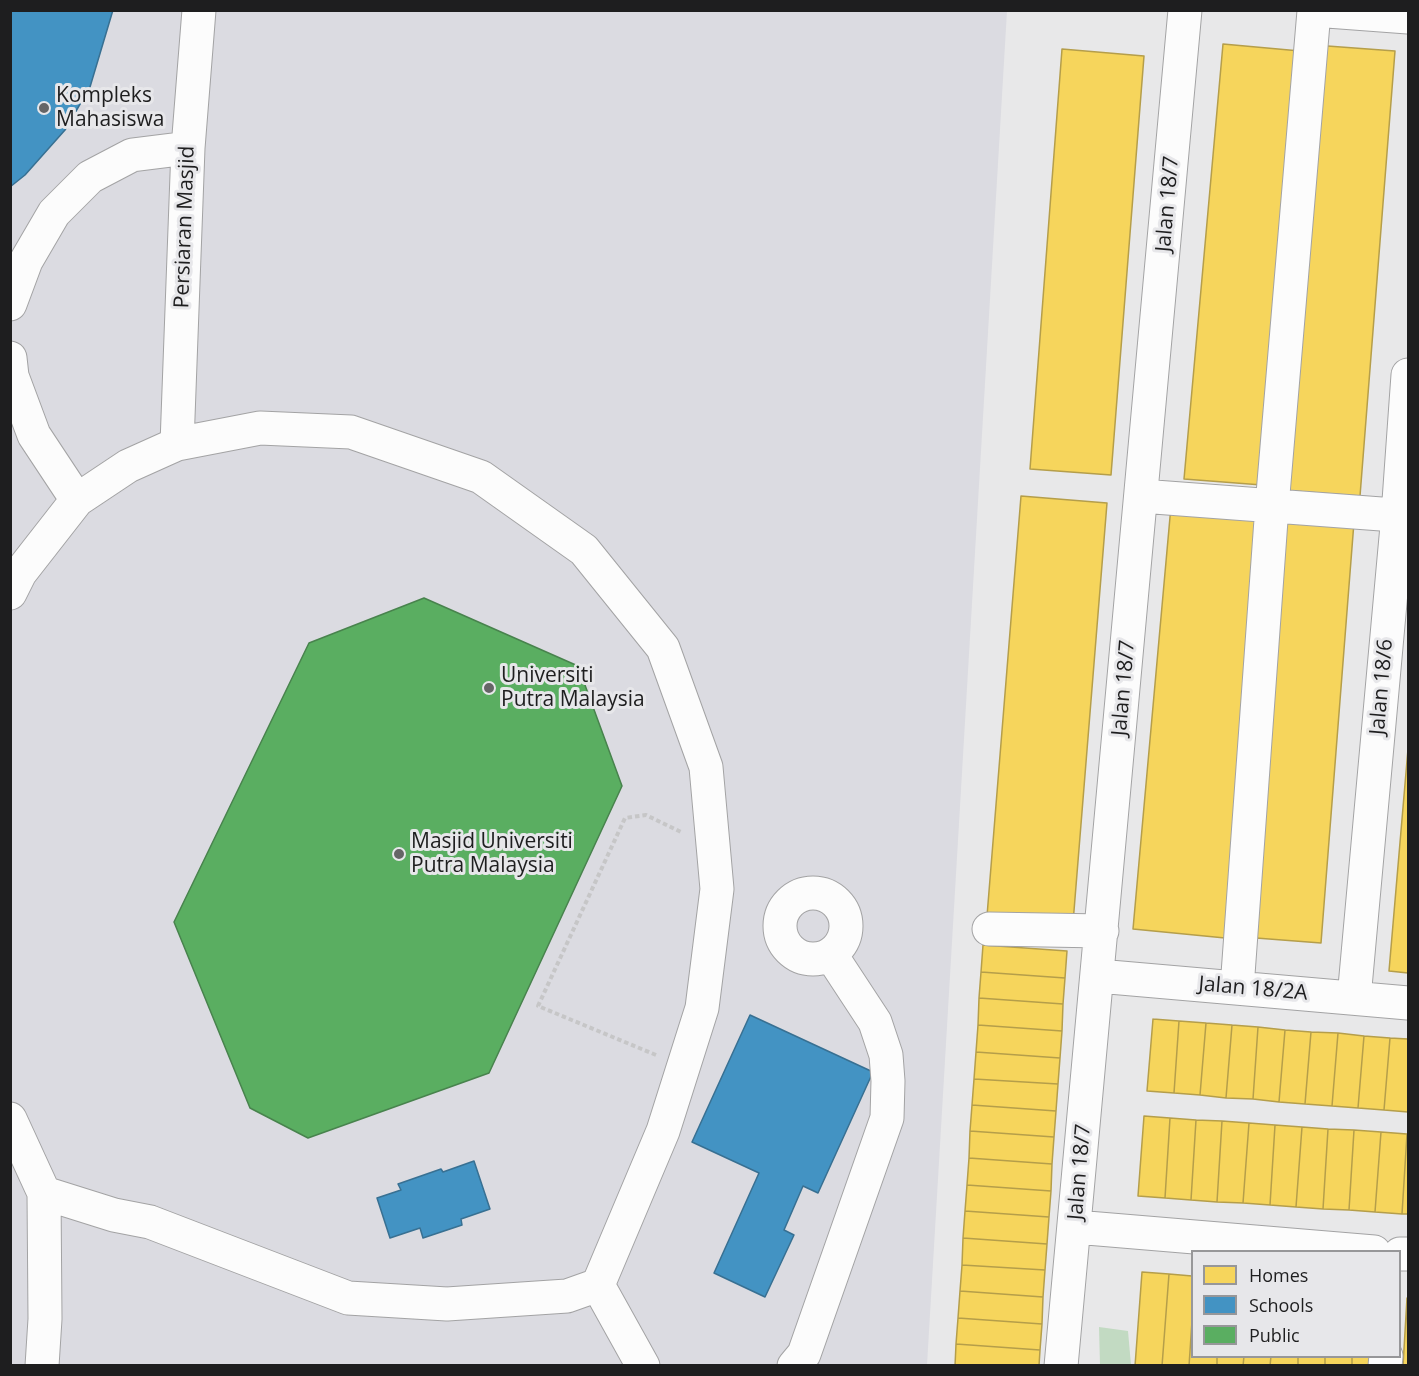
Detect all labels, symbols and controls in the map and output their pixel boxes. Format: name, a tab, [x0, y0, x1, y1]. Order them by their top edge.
place label: Kompleks Mahasiswa	[56, 83, 164, 133]
marker: Kompleks Mahasiswa	[37, 101, 51, 115]
street label: Persiaran Masjid	[170, 145, 200, 309]
street label: Jalan 18/7	[1151, 155, 1185, 253]
street label: Jalan 18/6	[1365, 638, 1399, 736]
street label: Jalan 18/7	[1107, 639, 1141, 737]
place label: Universiti Putra Malaysia	[501, 663, 645, 713]
marker: Universiti Putra Malaysia	[482, 681, 496, 695]
place label: Masjid Universiti Putra Malaysia	[411, 829, 573, 879]
marker: Masjid Universiti Putra Malaysia	[392, 847, 406, 861]
street label: Jalan 18/2A	[1197, 972, 1309, 1006]
street label: Jalan 18/7	[1063, 1123, 1097, 1221]
legend	[1191, 1250, 1401, 1358]
text: Homes	[1249, 1263, 1308, 1287]
text: Schools	[1249, 1293, 1313, 1317]
text: Public	[1249, 1323, 1300, 1347]

